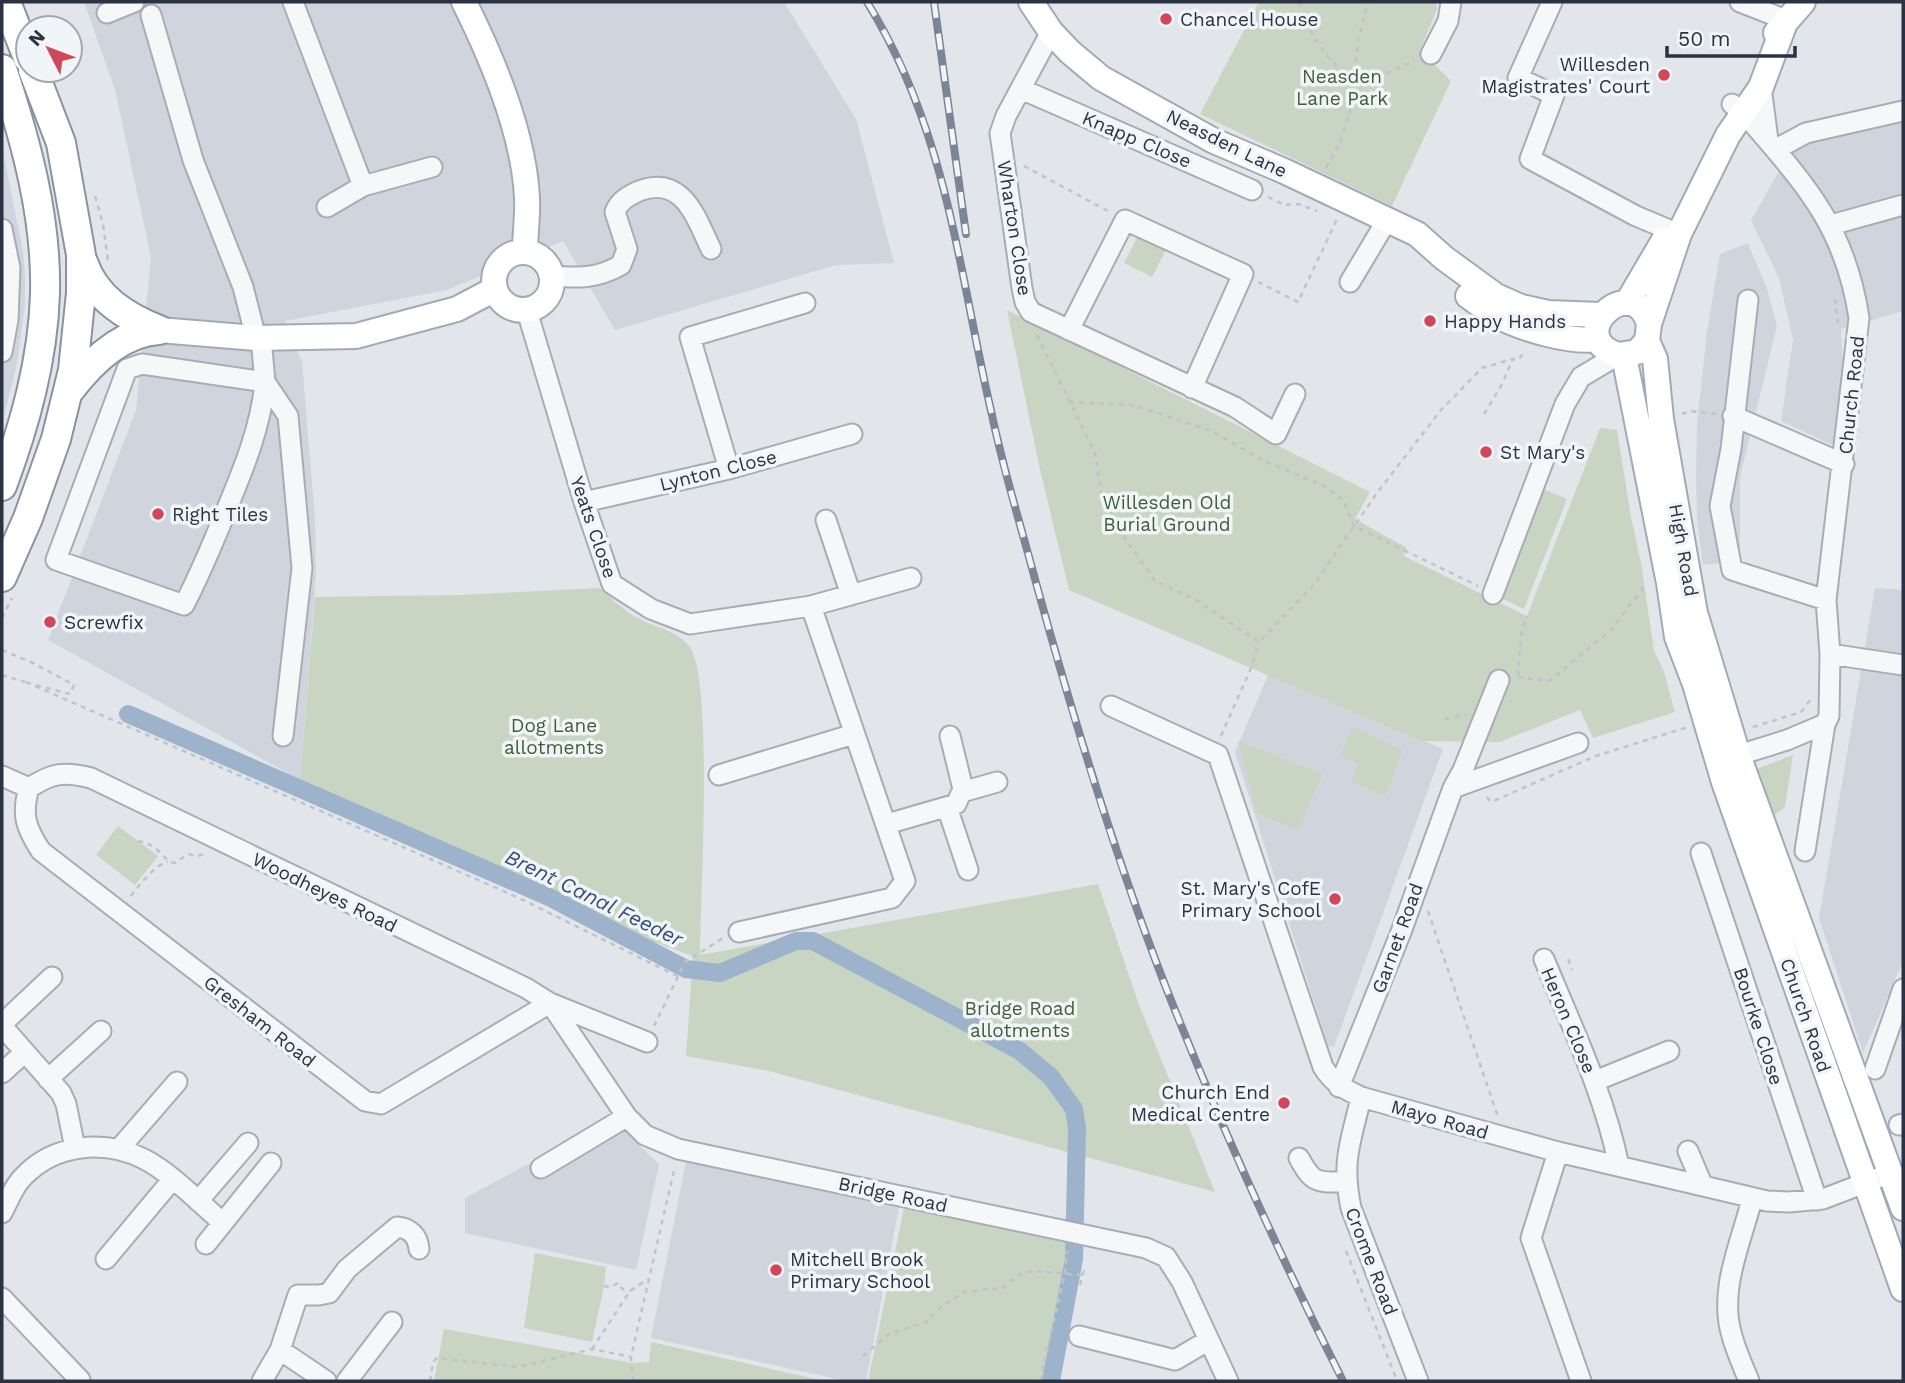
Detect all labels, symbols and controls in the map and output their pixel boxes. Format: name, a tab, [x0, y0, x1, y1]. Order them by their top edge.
place label: Chancel House	[1180, 8, 1318, 31]
marker: Chancel House	[1158, 11, 1174, 27]
north arrow	[14, 14, 84, 84]
scale bar	[1667, 14, 1795, 58]
text: N	[23, 25, 50, 51]
text: 50 m	[1678, 26, 1730, 51]
place label: Willesden Magistrates' Court	[1481, 53, 1650, 98]
park label: Neasden Lane Park	[1296, 65, 1388, 110]
marker: Willesden Magistrates' Court	[1656, 67, 1672, 83]
street label: Neasden Lane	[1163, 104, 1291, 183]
street label: Knapp Close	[1079, 106, 1195, 173]
street label: Wharton Close	[992, 159, 1037, 297]
place label: Happy Hands	[1444, 310, 1566, 333]
marker: Happy Hands	[1422, 313, 1438, 329]
street label: Church Road	[1834, 335, 1869, 456]
place label: St Mary's	[1500, 441, 1585, 464]
marker: St Mary's	[1478, 444, 1494, 460]
street label: Lynton Close	[657, 445, 779, 496]
street label: Yeats Close	[565, 473, 622, 581]
park label: Willesden Old Burial Ground	[1103, 491, 1231, 536]
street label: High Road	[1664, 502, 1703, 598]
place label: Right Tiles	[172, 503, 268, 526]
marker: Right Tiles	[150, 506, 166, 522]
place label: Screwfix	[64, 611, 144, 634]
marker: Screwfix	[42, 614, 58, 630]
park label: Dog Lane allotments	[504, 714, 604, 759]
water label: Brent Canal Feeder	[501, 844, 688, 952]
street label: Woodheyes Road	[249, 847, 401, 937]
place label: St. Mary's CofE Primary School	[1180, 877, 1321, 922]
street label: Garnet Road	[1367, 880, 1428, 996]
marker: St. Mary's CofE Primary School	[1327, 891, 1343, 907]
street label: Church Road	[1775, 955, 1836, 1075]
street label: Heron Close	[1536, 964, 1601, 1077]
street label: Bourke Close	[1729, 964, 1788, 1088]
street label: Gresham Road	[199, 971, 320, 1072]
park label: Bridge Road allotments	[964, 997, 1076, 1042]
place label: Church End Medical Centre	[1131, 1081, 1270, 1126]
marker: Church End Medical Centre	[1276, 1095, 1292, 1111]
street label: Mayo Road	[1388, 1095, 1491, 1144]
street label: Bridge Road	[836, 1172, 950, 1217]
street label: Crome Road	[1340, 1204, 1403, 1318]
place label: Mitchell Brook Primary School	[790, 1248, 930, 1293]
marker: Mitchell Brook Primary School	[768, 1262, 784, 1278]

